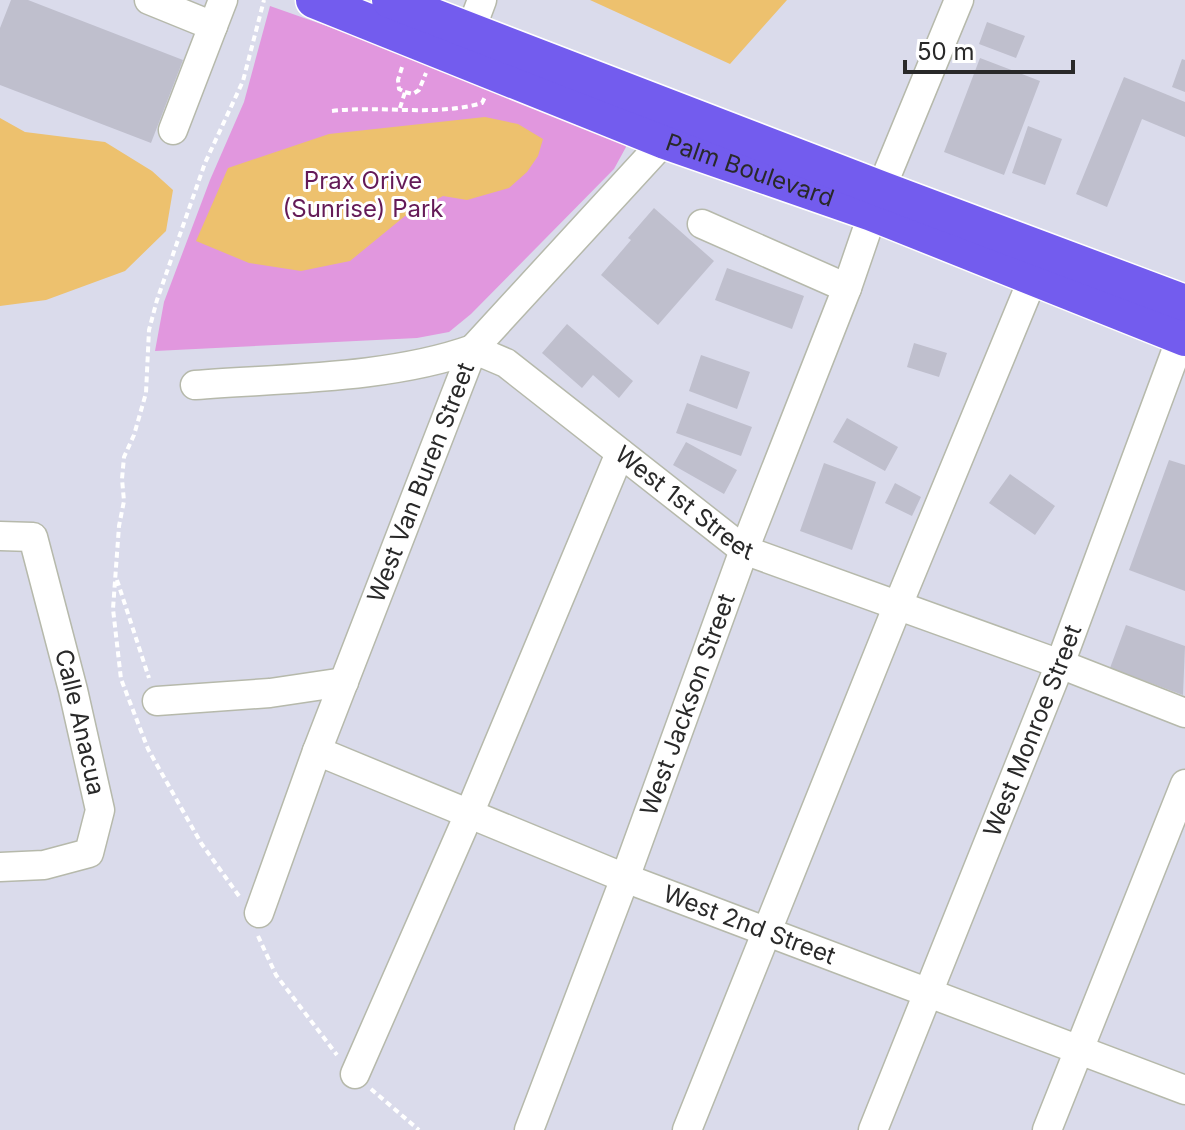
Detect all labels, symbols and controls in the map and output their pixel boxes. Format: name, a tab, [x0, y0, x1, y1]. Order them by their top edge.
scale bar	[905, 24, 1073, 74]
text: 50 m	[917, 37, 975, 66]
street label: Palm Boulevard	[662, 127, 838, 213]
park label: Prax Orive (Sunrise) Park	[282, 166, 444, 223]
street label: West Van Buren Street	[361, 358, 480, 606]
street label: West 1st Street	[610, 439, 757, 566]
street label: West Jackson Street	[634, 590, 741, 819]
street label: West Monroe Street	[977, 621, 1087, 841]
street label: Calle Anacua	[49, 646, 111, 798]
street label: West 2nd Street	[659, 879, 840, 970]

